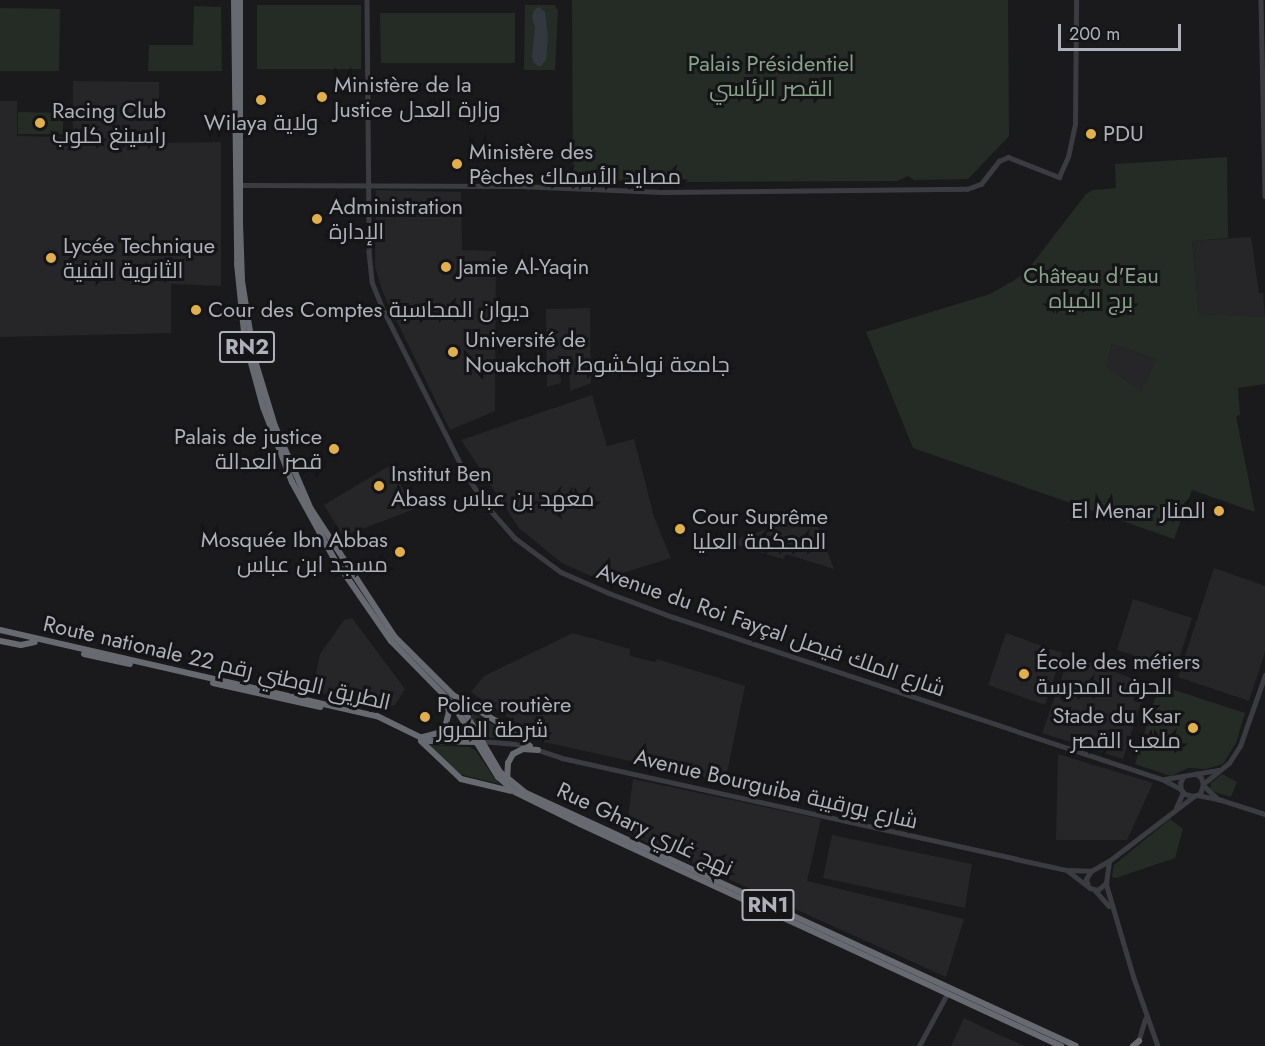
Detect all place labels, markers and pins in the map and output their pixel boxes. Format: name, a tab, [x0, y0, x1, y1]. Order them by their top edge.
place label: Ministère de la Justice وزارة العدل	[334, 71, 500, 122]
marker: Ministère de la Justice وزارة العدل	[315, 90, 329, 104]
marker: Wilaya ولاية	[254, 93, 268, 107]
place label: Racing Club راسينغ كلوب	[52, 97, 166, 148]
place label: Wilaya ولاية	[204, 110, 318, 136]
marker: Racing Club راسينغ كلوب	[33, 116, 47, 130]
place label: PDU	[1103, 121, 1144, 147]
marker: PDU	[1084, 127, 1098, 141]
place label: Ministère des Pêches مصايد الأسماك	[469, 138, 681, 190]
marker: Ministère des Pêches مصايد الأسماك	[450, 157, 464, 171]
place label: Administration الإدارة	[329, 193, 463, 244]
marker: Administration الإدارة	[310, 212, 324, 226]
place label: Lycée Technique الثانوية الفنية	[63, 232, 215, 284]
marker: Lycée Technique الثانوية الفنية	[44, 251, 58, 265]
place label: Jamie Al-Yaqin	[458, 254, 589, 280]
marker: Jamie Al-Yaqin	[439, 260, 453, 274]
place label: Cour des Comptes ديوان المحاسبة	[208, 297, 529, 323]
marker: Cour des Comptes ديوان المحاسبة	[189, 303, 203, 317]
place label: Université de Nouakchott جامعة نواكشوط	[465, 326, 730, 378]
marker: Université de Nouakchott جامعة نواكشوط	[446, 345, 460, 359]
place label: Palais de justice قصر العدالة	[174, 423, 322, 475]
marker: Palais de justice قصر العدالة	[327, 442, 341, 456]
place label: Institut Ben Abass معهد بن عباس	[391, 460, 594, 512]
marker: Institut Ben Abass معهد بن عباس	[372, 479, 386, 493]
place label: El Menar المنار	[1071, 498, 1206, 524]
marker: El Menar المنار	[1210, 502, 1228, 520]
place label: Cour Suprême المحكمة العليا	[692, 503, 828, 554]
marker: Cour Suprême المحكمة العليا	[673, 522, 687, 536]
place label: Mosquée Ibn Abbas مسجد ابن عباس	[201, 526, 388, 578]
marker: Mosquée Ibn Abbas مسجد ابن عباس	[393, 545, 407, 559]
place label: École des métiers الحرف المدرسة	[1036, 648, 1200, 700]
marker: École des métiers الحرف المدرسة	[1017, 667, 1031, 681]
place label: Police routière شرطة المرور	[437, 691, 571, 742]
place label: Stade du Ksar ملعب القصر	[1052, 702, 1181, 754]
marker: Police routière شرطة المرور	[418, 710, 432, 724]
marker: Stade du Ksar ملعب القصر	[1186, 721, 1200, 735]

